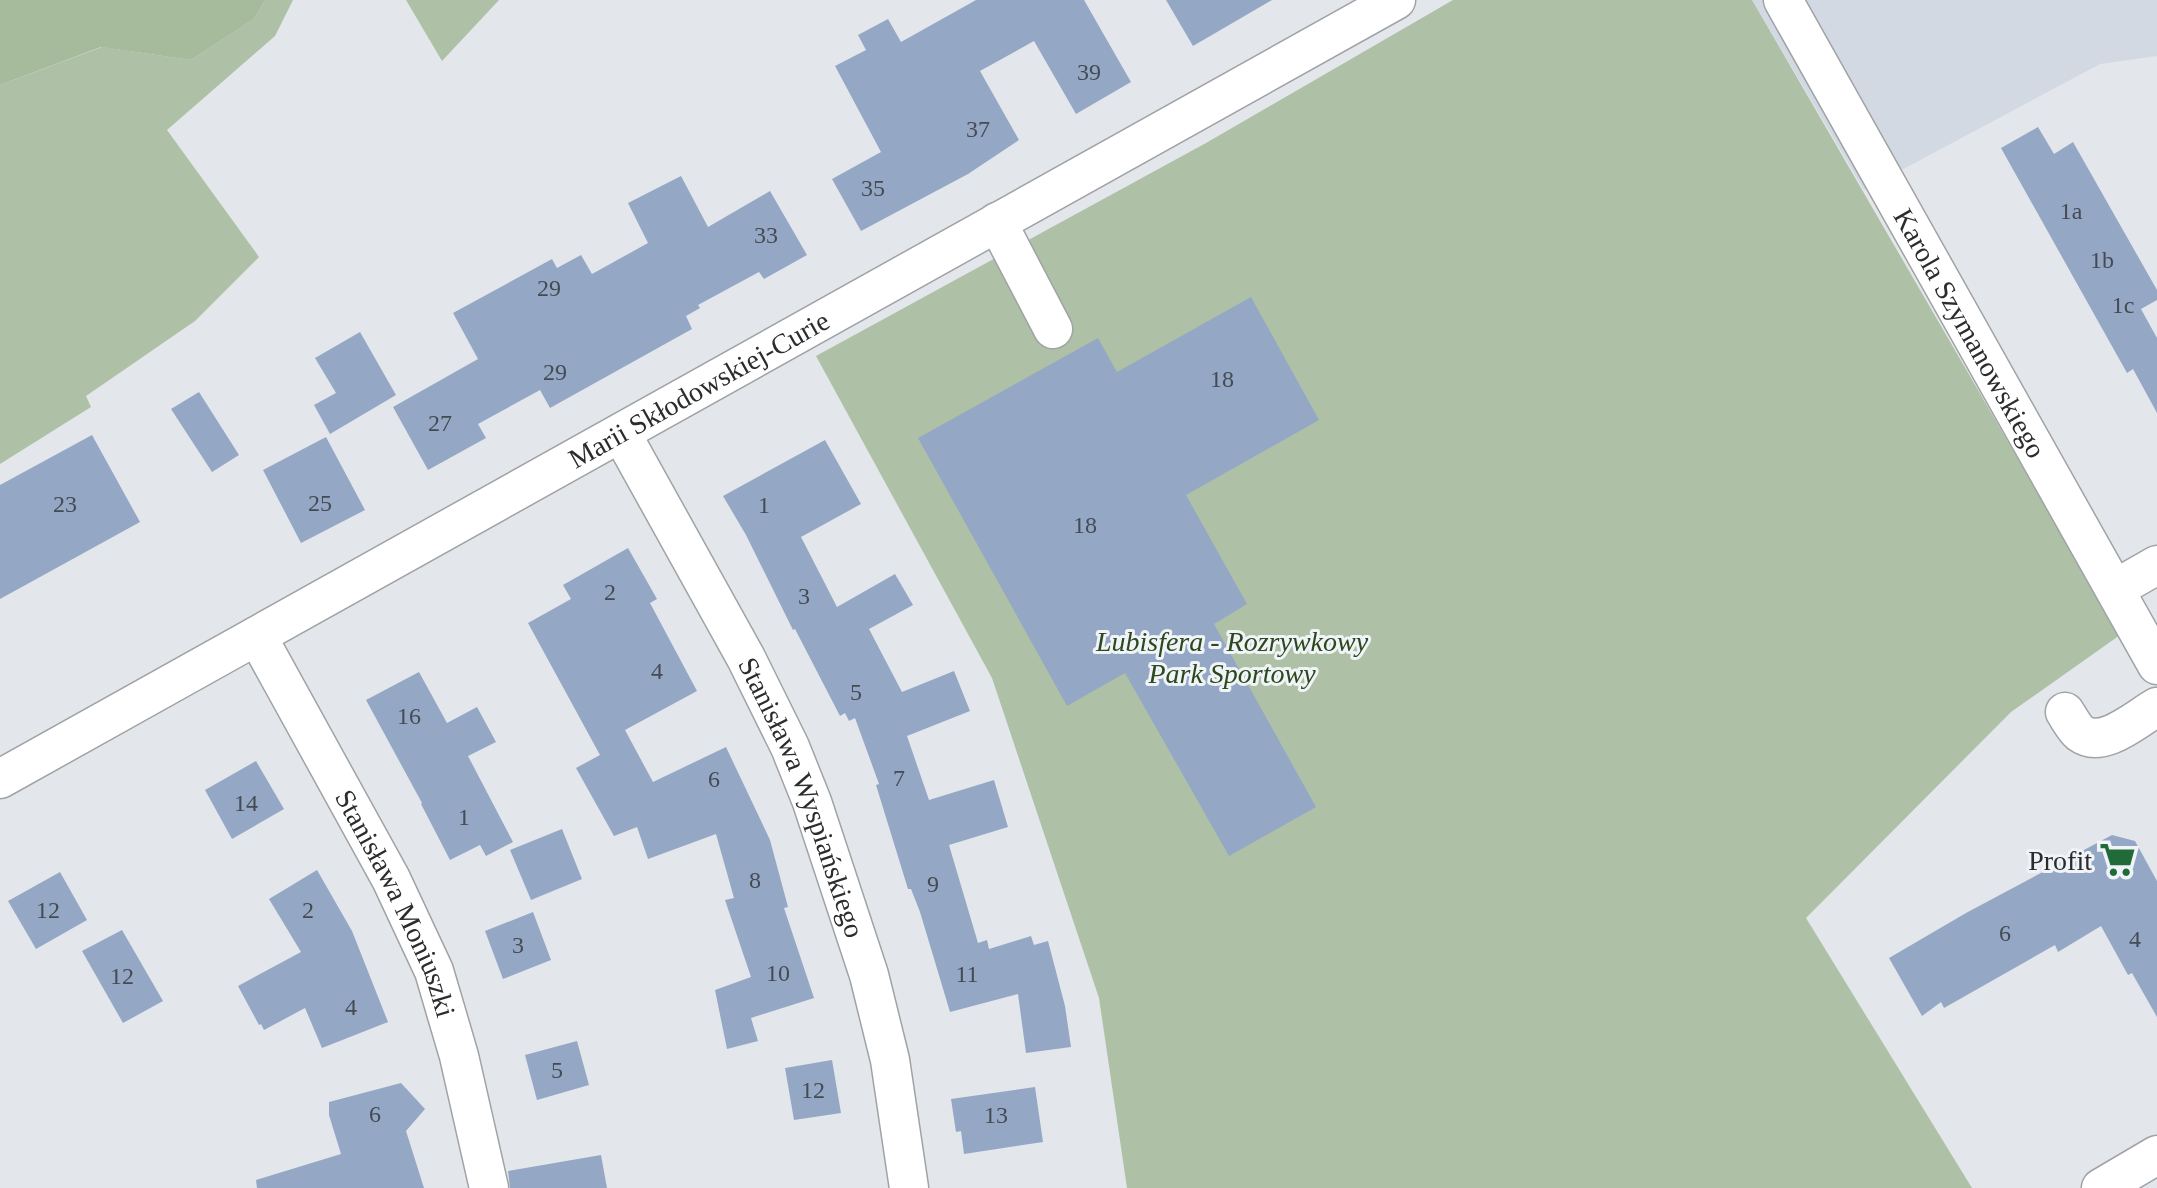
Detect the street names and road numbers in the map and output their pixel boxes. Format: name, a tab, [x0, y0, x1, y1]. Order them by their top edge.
street label: Karola Szymanowskiego	[1887, 203, 2052, 463]
street label: Marii Skłodowskiej-Curie	[563, 305, 834, 475]
street label: Stanisława Wyspiańskiego	[732, 652, 871, 941]
street label: Stanisława Moniuszki	[329, 785, 462, 1021]

